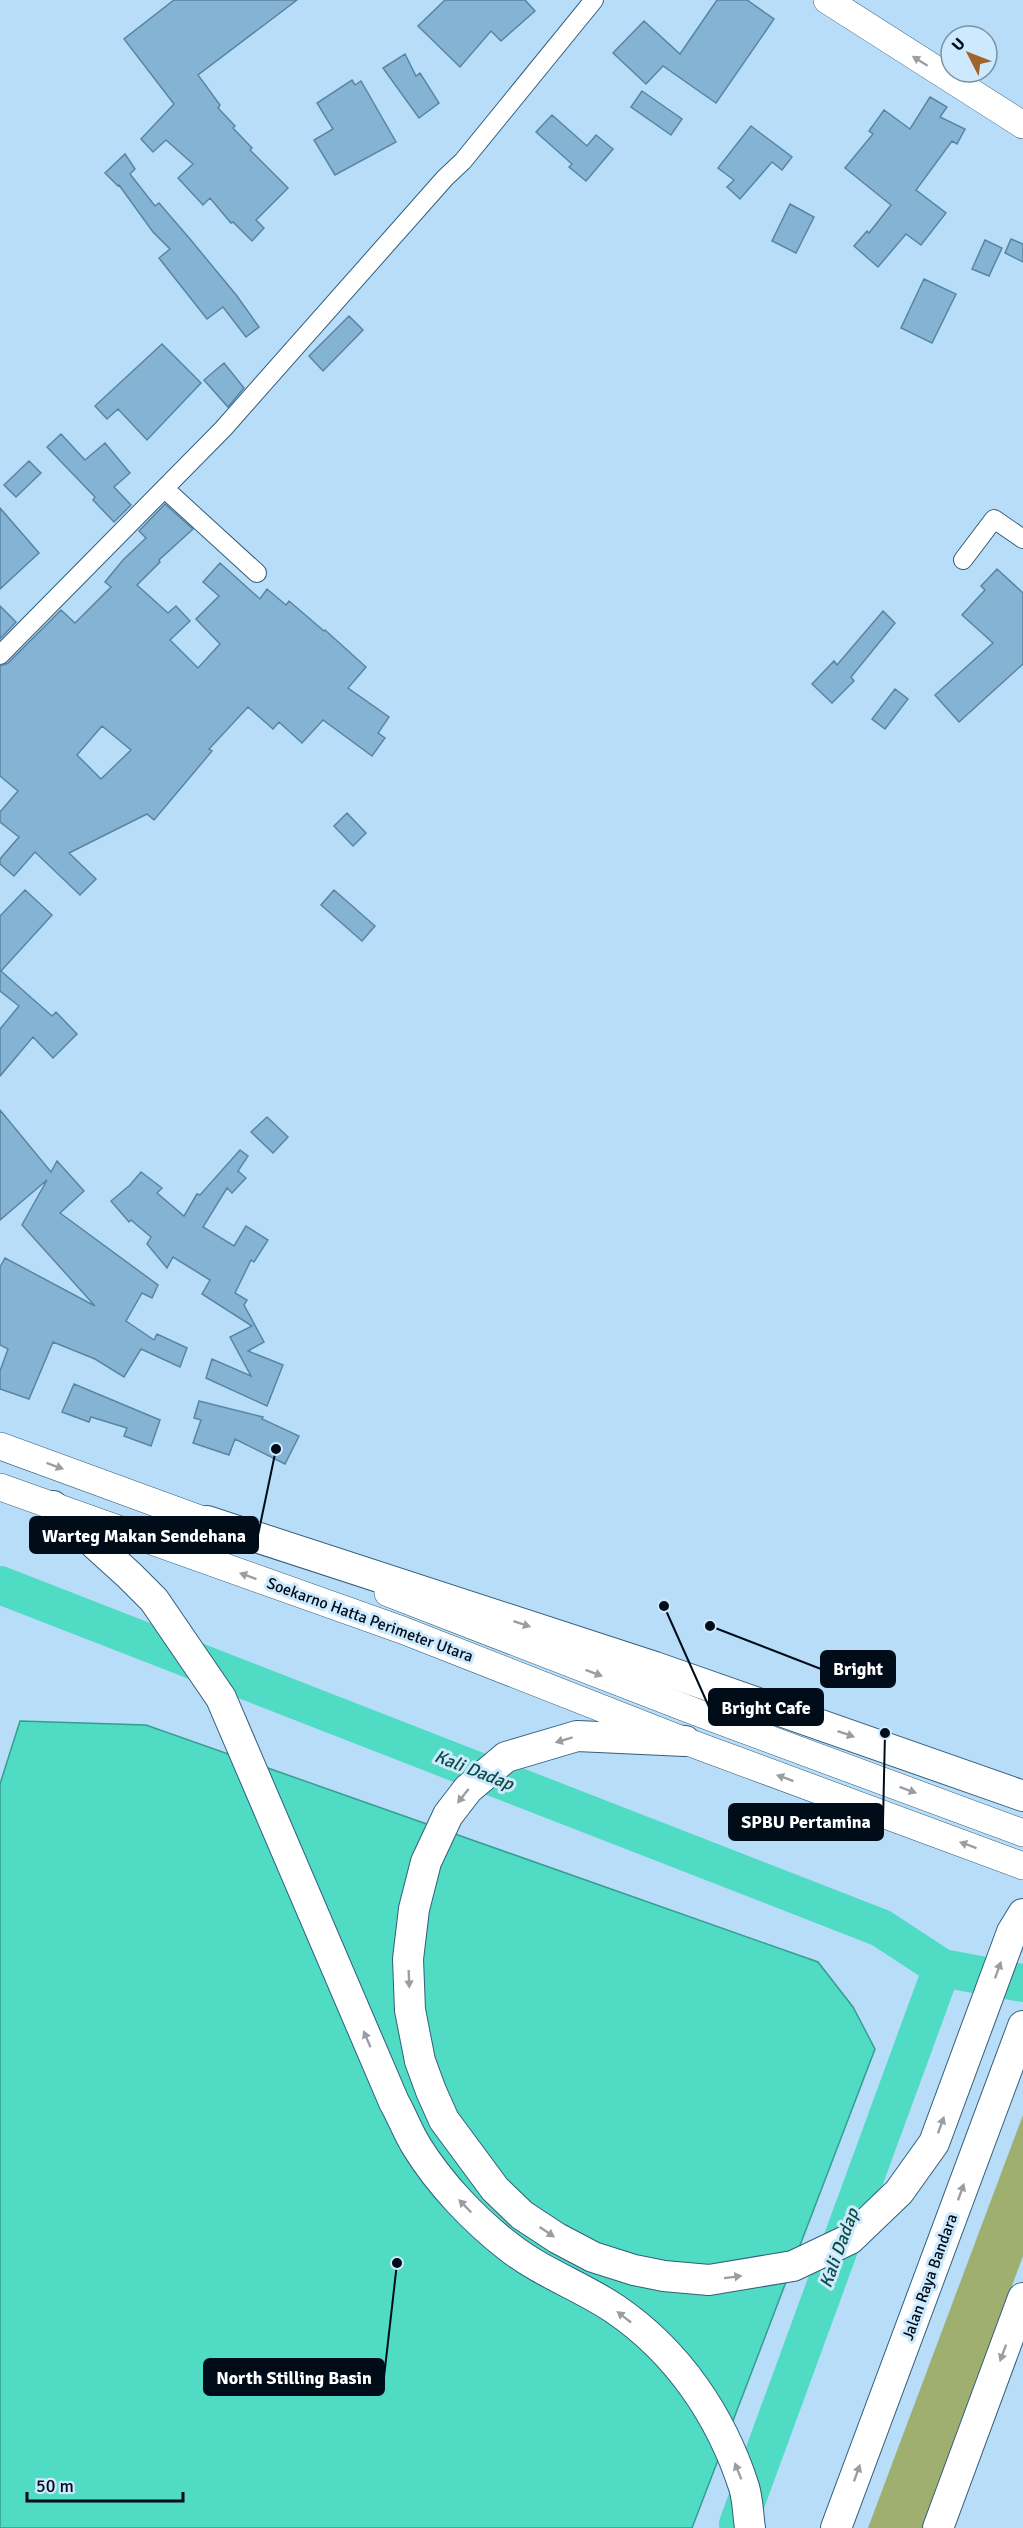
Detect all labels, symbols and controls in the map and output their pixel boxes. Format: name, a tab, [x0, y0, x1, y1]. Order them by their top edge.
north arrow	[939, 24, 999, 84]
text: U	[948, 34, 970, 55]
one-way arrow	[912, 55, 928, 66]
one-way arrow	[46, 1462, 64, 1472]
callout: Warteg Makan Sendehana	[30, 1517, 258, 1553]
text: Warteg Makan Sendehana	[42, 1525, 246, 1547]
one-way arrow	[239, 1570, 257, 1580]
street label: Soekarno Hatta Perimeter Utara	[264, 1573, 476, 1667]
one-way arrow	[513, 1619, 531, 1629]
callout: Bright	[821, 1651, 895, 1687]
text: Bright	[833, 1658, 883, 1680]
one-way arrow	[585, 1668, 603, 1678]
callout: Bright Cafe	[709, 1689, 823, 1725]
text: Bright Cafe	[721, 1697, 811, 1719]
one-way arrow	[837, 1729, 855, 1739]
one-way arrow	[555, 1736, 573, 1745]
water label: Kali Dadap	[431, 1745, 518, 1796]
one-way arrow	[776, 1773, 794, 1782]
one-way arrow	[899, 1786, 917, 1796]
one-way arrow	[456, 1788, 469, 1804]
callout: SPBU Pertamina	[729, 1804, 883, 1840]
text: SPBU Pertamina	[741, 1811, 871, 1833]
one-way arrow	[959, 1840, 977, 1850]
one-way arrow	[994, 1961, 1003, 1979]
one-way arrow	[405, 1970, 414, 1989]
one-way arrow	[362, 2030, 371, 2048]
one-way arrow	[936, 2116, 946, 2134]
one-way arrow	[957, 2183, 967, 2201]
one-way arrow	[459, 2199, 472, 2214]
water label: Kali Dadap	[815, 2204, 864, 2291]
street label: Jalan Raya Bandara	[898, 2211, 962, 2343]
one-way arrow	[539, 2226, 555, 2238]
one-way arrow	[723, 2273, 742, 2282]
one-way arrow	[616, 2310, 632, 2323]
one-way arrow	[997, 2344, 1007, 2362]
callout: North Stilling Basin	[204, 2359, 384, 2395]
text: North Stilling Basin	[216, 2367, 372, 2389]
one-way arrow	[732, 2462, 742, 2480]
one-way arrow	[852, 2464, 862, 2482]
scale bar	[27, 2465, 183, 2503]
text: 50 m	[36, 2475, 74, 2497]

